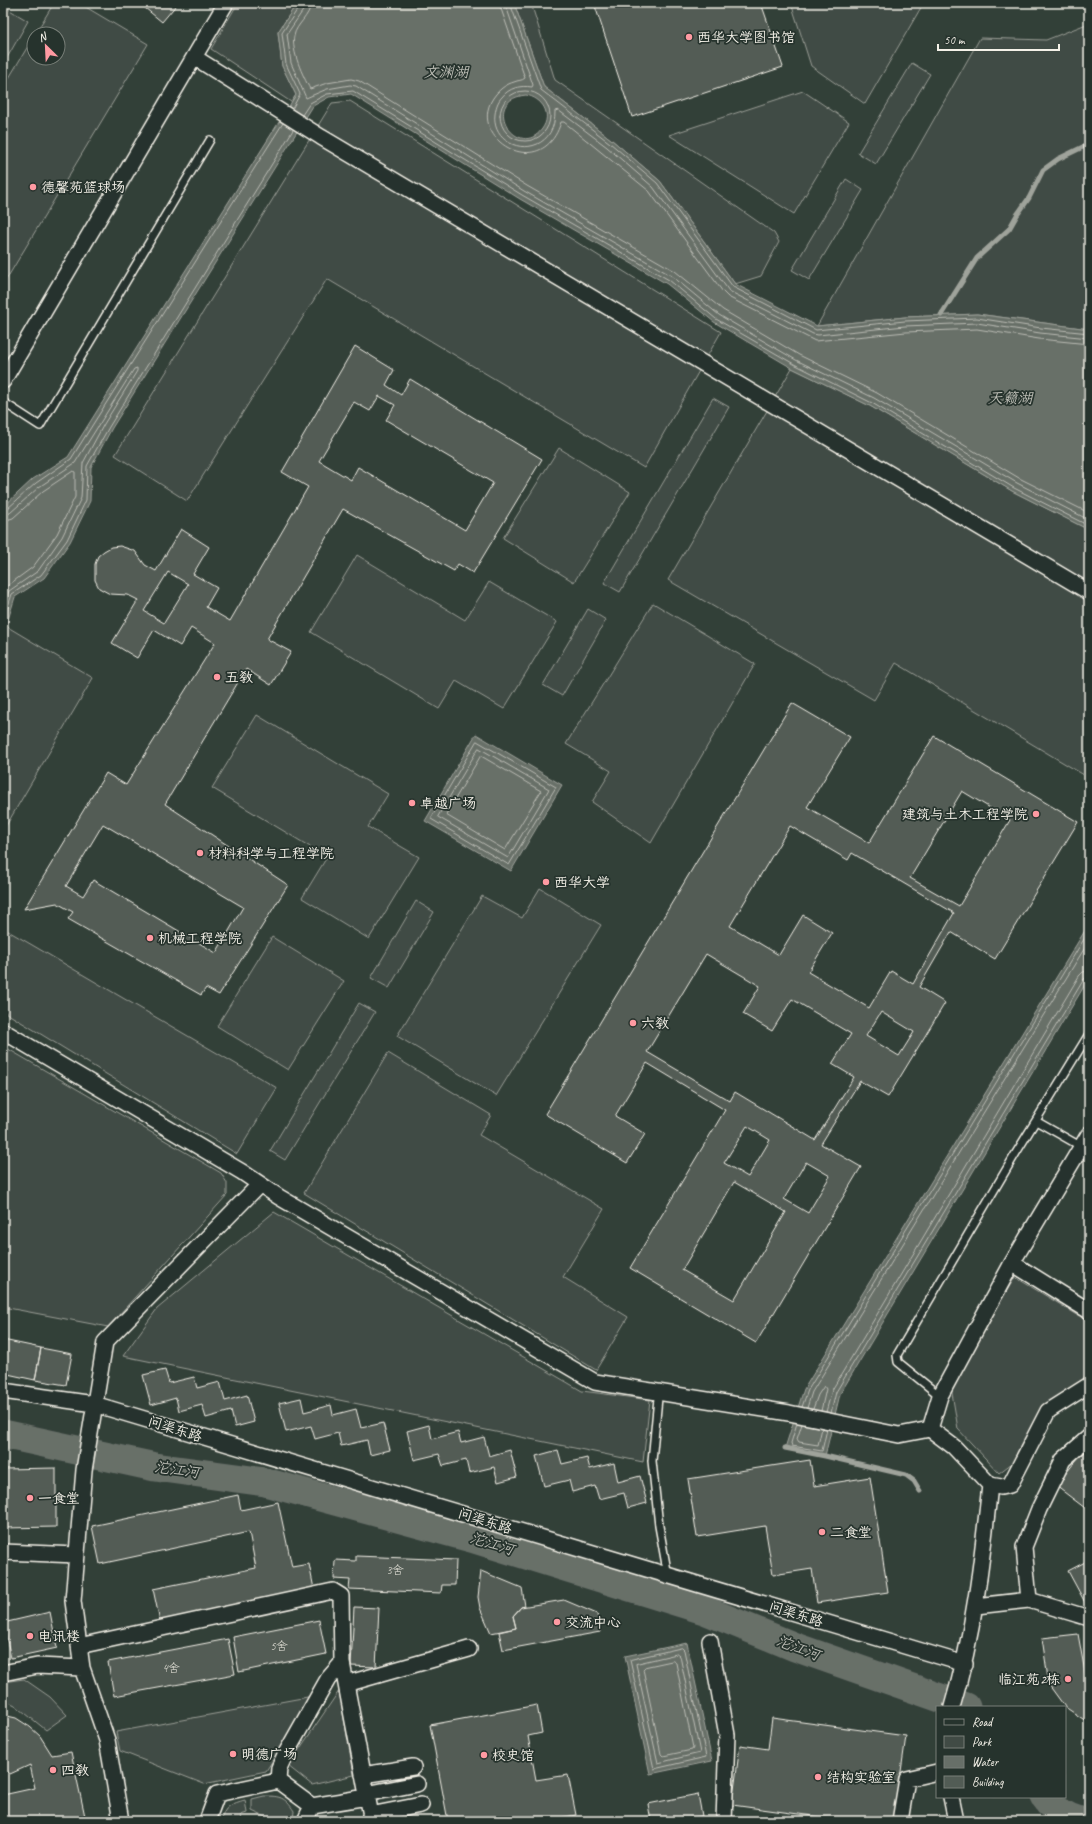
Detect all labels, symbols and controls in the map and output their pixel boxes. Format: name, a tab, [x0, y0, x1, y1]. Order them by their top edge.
north arrow	[26, 26, 66, 66]
scale bar	[938, 26, 1059, 52]
text: N	[36, 28, 50, 45]
place label: 西华大学图书馆	[697, 29, 795, 46]
marker: 西华大学图书馆	[684, 32, 694, 42]
text: 50 m	[944, 32, 966, 48]
water label: 文渊湖	[423, 63, 470, 82]
place label: 德馨苑篮球场	[41, 179, 125, 196]
marker: 德馨苑篮球场	[28, 182, 38, 192]
water label: 天籁湖	[987, 389, 1034, 408]
place label: 五教	[225, 669, 253, 686]
marker: 五教	[212, 672, 222, 682]
place label: 卓越广场	[420, 795, 476, 812]
marker: 卓越广场	[407, 798, 417, 808]
place label: 建筑与土木工程学院	[902, 806, 1028, 823]
marker: 建筑与土木工程学院	[1031, 809, 1041, 819]
place label: 材料科学与工程学院	[208, 845, 334, 862]
marker: 材料科学与工程学院	[195, 848, 205, 858]
place label: 西华大学	[554, 874, 610, 891]
marker: 西华大学	[541, 877, 551, 887]
place label: 机械工程学院	[158, 930, 242, 947]
marker: 机械工程学院	[145, 933, 155, 943]
place label: 六教	[641, 1015, 669, 1032]
marker: 六教	[628, 1018, 638, 1028]
street label: 问渠东路	[146, 1413, 204, 1445]
water label: 沱江河	[153, 1457, 204, 1483]
place label: 一食堂	[38, 1490, 80, 1507]
marker: 一食堂	[25, 1493, 35, 1503]
street label: 问渠东路	[456, 1505, 514, 1537]
place label: 二食堂	[830, 1524, 872, 1541]
marker: 二食堂	[817, 1527, 827, 1537]
water label: 沱江河	[468, 1528, 519, 1561]
house number: 3舍	[386, 1562, 404, 1578]
street label: 问渠东路	[767, 1598, 825, 1630]
place label: 交流中心	[565, 1614, 621, 1631]
marker: 交流中心	[552, 1617, 562, 1627]
place label: 电讯楼	[38, 1628, 80, 1645]
marker: 电讯楼	[25, 1631, 35, 1641]
water label: 沱江河	[774, 1631, 825, 1666]
house number: 5舍	[270, 1638, 288, 1654]
house number: 4舍	[162, 1660, 180, 1676]
place label: 临江苑2栋	[998, 1671, 1060, 1688]
marker: 临江苑2栋	[1063, 1674, 1073, 1684]
legend	[936, 1706, 1066, 1798]
text: Road	[972, 1714, 994, 1730]
text: Park	[972, 1734, 993, 1750]
place label: 明德广场	[241, 1746, 297, 1763]
place label: 校史馆	[492, 1747, 534, 1764]
marker: 明德广场	[228, 1749, 238, 1759]
marker: 校史馆	[479, 1750, 489, 1760]
text: Water	[972, 1754, 1000, 1770]
place label: 四教	[61, 1762, 89, 1779]
marker: 四教	[48, 1765, 58, 1775]
place label: 结构实验室	[826, 1769, 896, 1786]
marker: 结构实验室	[813, 1772, 823, 1782]
text: Building	[972, 1774, 1004, 1790]

